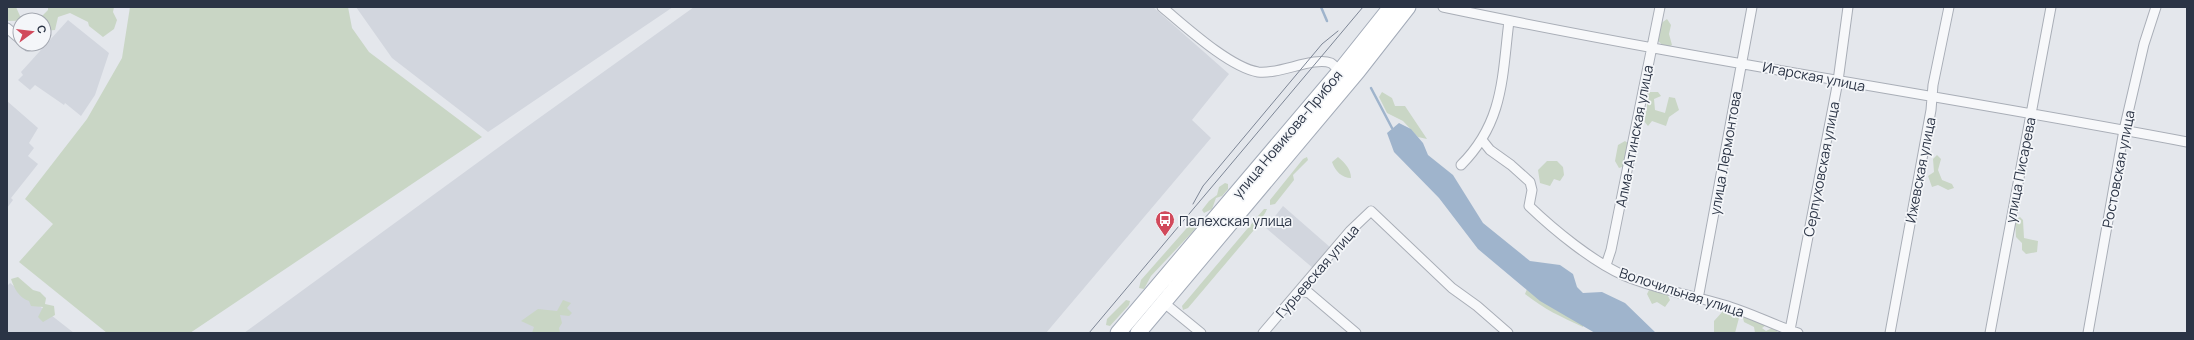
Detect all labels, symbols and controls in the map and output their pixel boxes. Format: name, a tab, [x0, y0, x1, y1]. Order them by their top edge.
north arrow	[12, 12, 52, 52]
text: С	[34, 23, 50, 35]
street label: Игарская улица	[1761, 57, 1867, 95]
street label: Алма-Атинская улица	[1611, 63, 1657, 209]
street label: улица Новикова-Прибоя	[1228, 66, 1346, 202]
street label: улица Лермонтова	[1705, 90, 1745, 216]
street label: Серпуховская улица	[1799, 100, 1843, 238]
street label: Ростовская улица	[2097, 108, 2139, 230]
street label: Ижевская улица	[1900, 116, 1940, 224]
street label: улица Писарева	[2000, 116, 2040, 224]
bus stop icon: Палехская улица	[1154, 209, 1176, 237]
place label: Палехская улица	[1179, 211, 1292, 230]
street label: Гурьевская улица	[1271, 220, 1363, 322]
street label: Волочильная улица	[1617, 263, 1747, 321]

